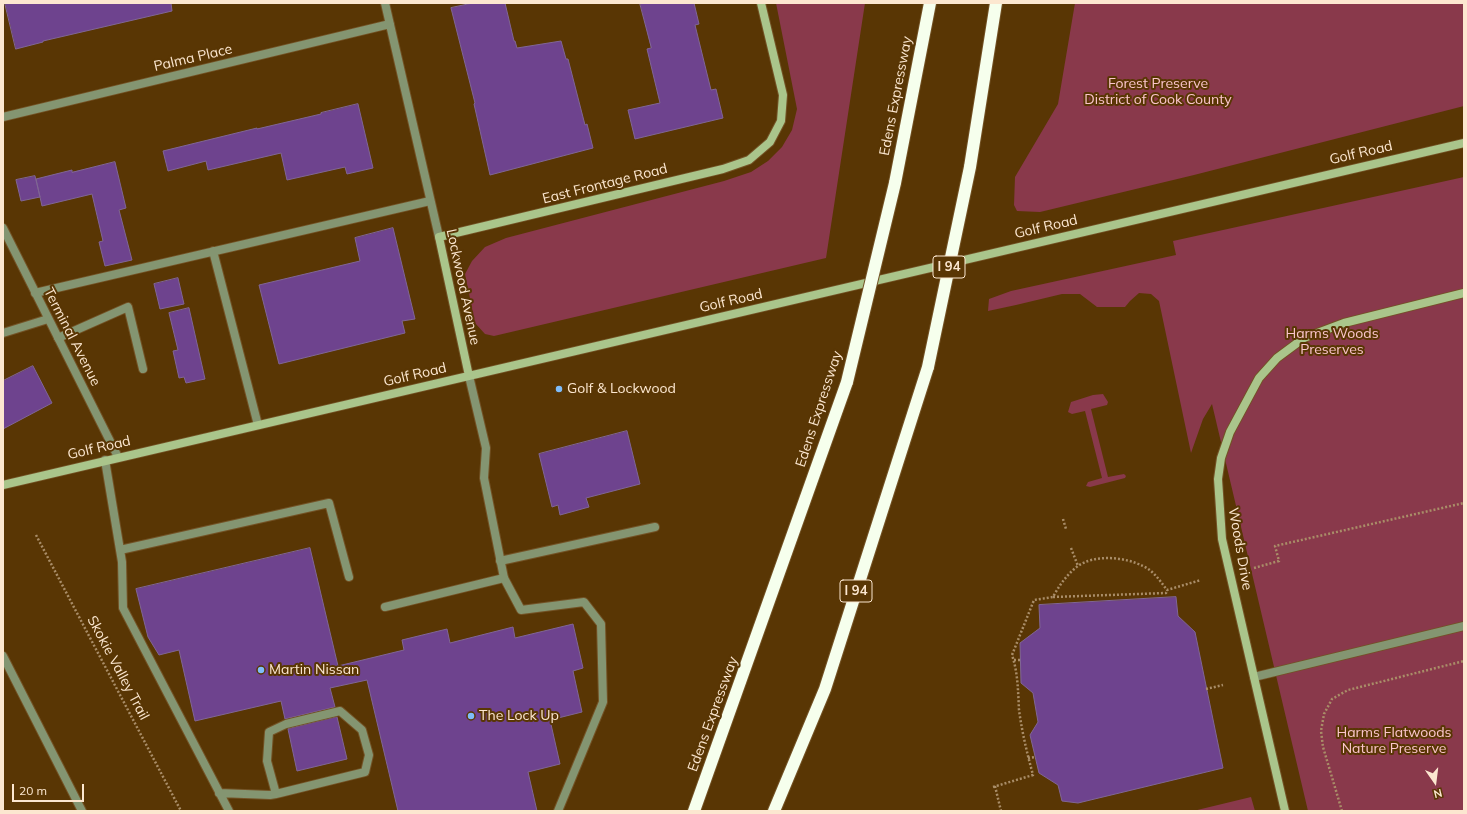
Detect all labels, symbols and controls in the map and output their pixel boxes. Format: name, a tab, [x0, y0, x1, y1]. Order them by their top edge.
street label: Edens Expressway	[876, 35, 916, 157]
street label: Palma Place	[152, 41, 234, 75]
park label: Forest Preserve District of Cook County	[1084, 76, 1232, 108]
street label: Golf Road	[1328, 138, 1394, 168]
street label: East Frontage Road	[541, 160, 669, 208]
street label: Golf Road	[1013, 212, 1079, 242]
street label: Lockwood Avenue	[442, 227, 484, 347]
road number: I 94	[933, 256, 965, 278]
street label: Terminal Avenue	[40, 285, 104, 389]
street label: Golf Road	[698, 286, 764, 316]
park label: Harms Woods Preserves	[1285, 326, 1379, 358]
street label: Edens Expressway	[792, 349, 846, 469]
street label: Golf Road	[382, 360, 448, 390]
place label: Golf & Lockwood	[567, 381, 676, 397]
marker: Golf & Lockwood	[554, 384, 564, 394]
street label: Golf Road	[66, 433, 132, 463]
street label: Woods Drive	[1224, 506, 1256, 592]
road number: I 94	[840, 580, 872, 602]
street label: Skokie Valley Trail	[83, 613, 153, 723]
street label: Edens Expressway	[684, 654, 742, 774]
place label: Martin Nissan	[269, 662, 359, 678]
marker: Martin Nissan	[256, 665, 266, 675]
place label: The Lock Up	[479, 708, 559, 724]
marker: The Lock Up	[466, 711, 476, 721]
park label: Harms Flatwoods Nature Preserve	[1336, 725, 1452, 758]
north arrow	[1415, 762, 1455, 802]
scale bar	[14, 776, 86, 802]
text: 20 m	[19, 783, 47, 798]
text: N	[1432, 786, 1444, 801]

